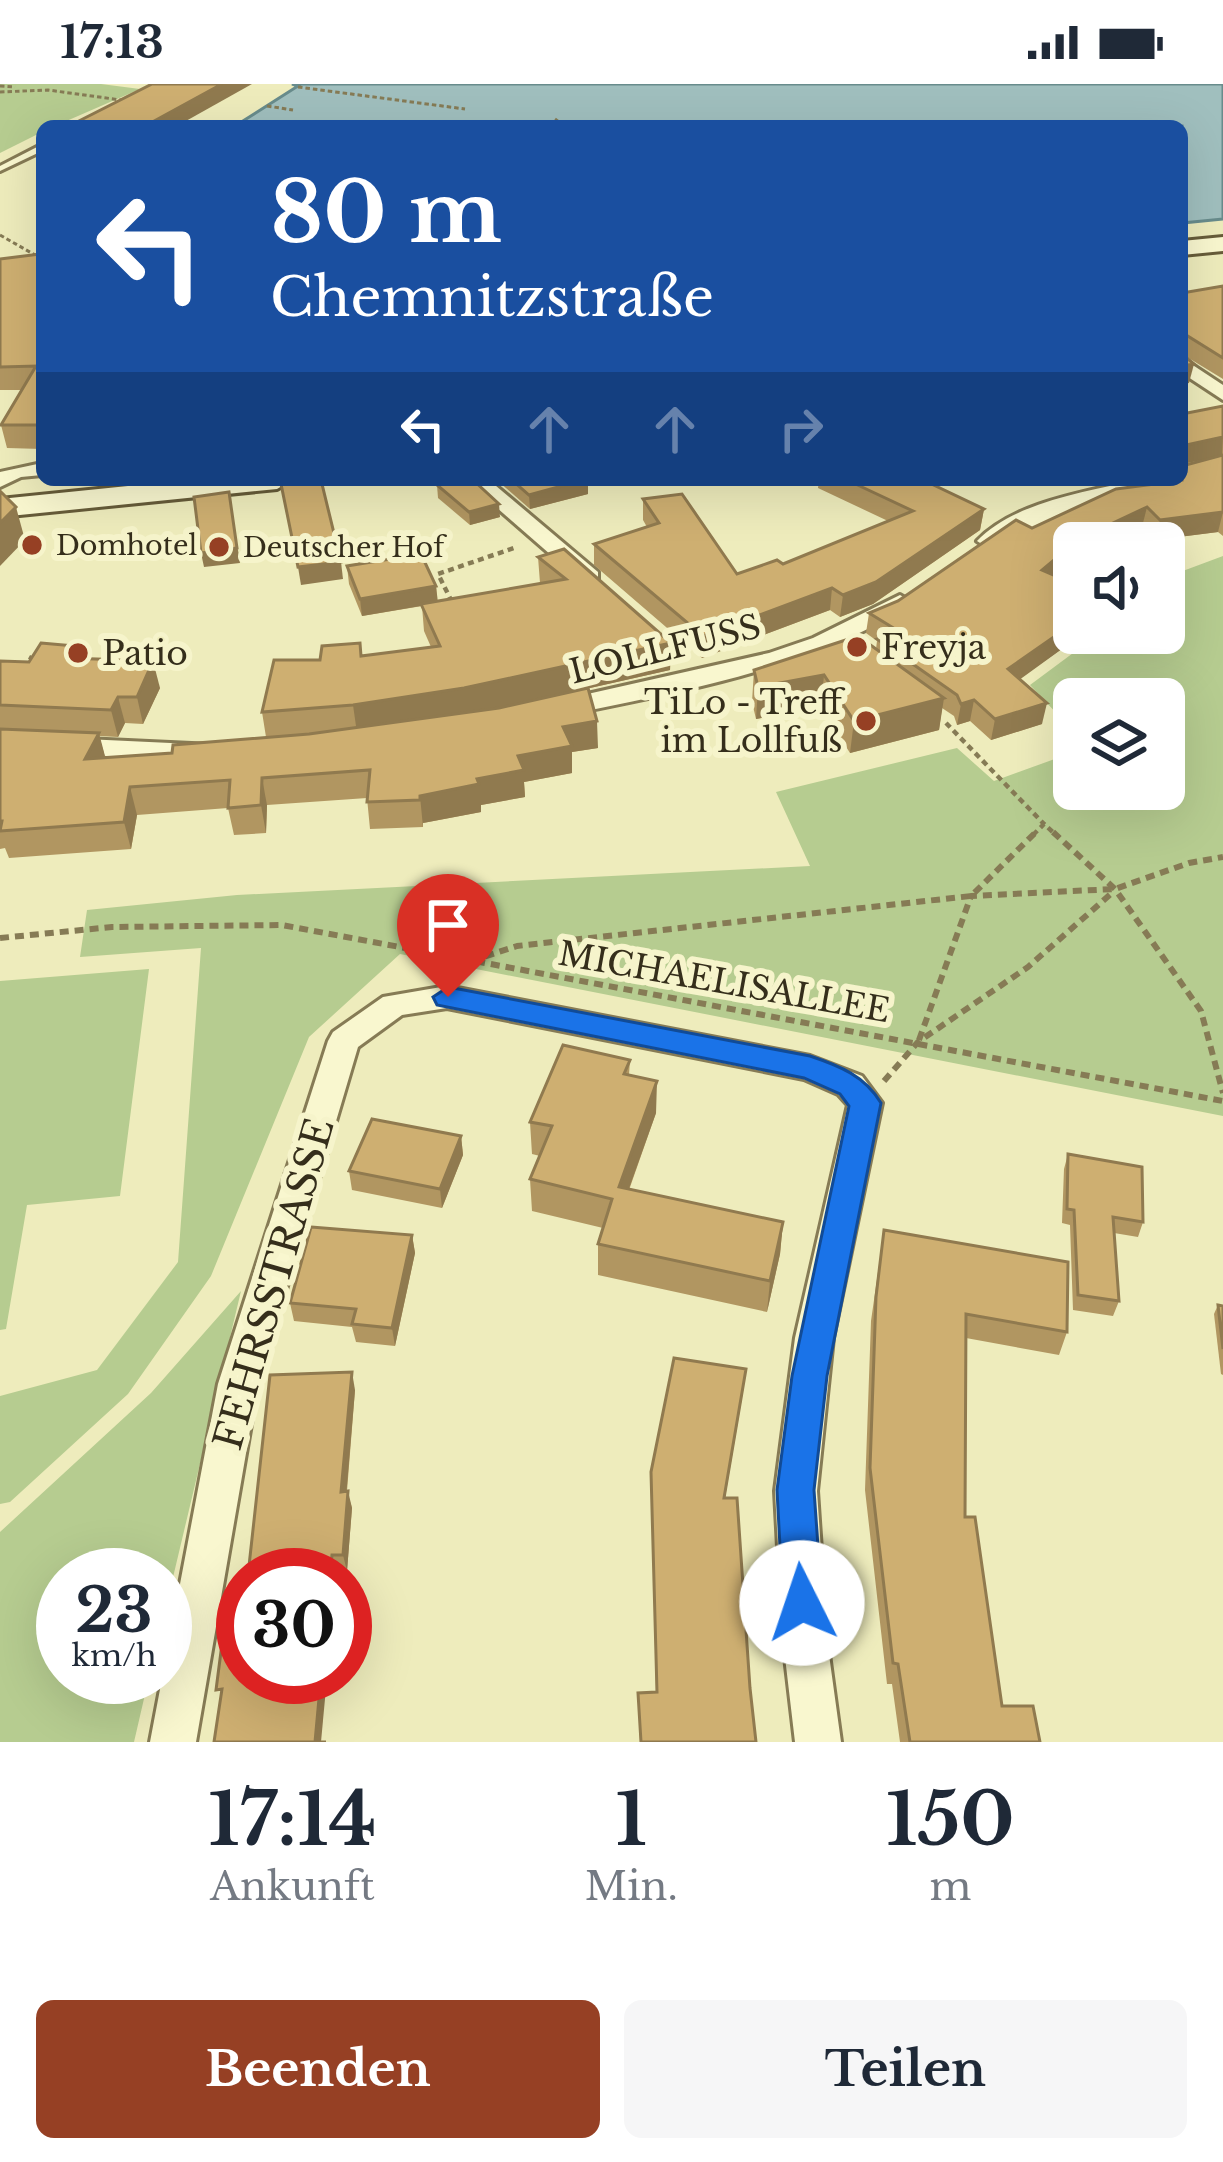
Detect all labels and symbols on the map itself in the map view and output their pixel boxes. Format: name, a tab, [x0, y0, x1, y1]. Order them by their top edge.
place label: Domhotel	[56, 529, 197, 562]
place label: Deutscher Hof	[243, 531, 447, 564]
marker: Domhotel	[19, 532, 45, 558]
marker: Deutscher Hof	[206, 534, 232, 560]
street label: LOLLFUSS	[565, 605, 765, 693]
place label: Freyja	[881, 627, 987, 668]
place label: Patio	[102, 633, 188, 674]
marker: Freyja	[844, 634, 870, 660]
marker: Patio	[65, 640, 91, 666]
place label: TiLo - Treff im Lollfuß	[644, 682, 846, 761]
marker: TiLo - Treff im Lollfuß	[853, 708, 879, 734]
pin	[397, 874, 499, 997]
street label: MICHAELISALLEE	[555, 933, 893, 1031]
street label: FEHRSSTRASSE	[203, 1113, 345, 1455]
position arrow	[739, 1540, 865, 1666]
speed limit sign: 30	[216, 1548, 372, 1704]

